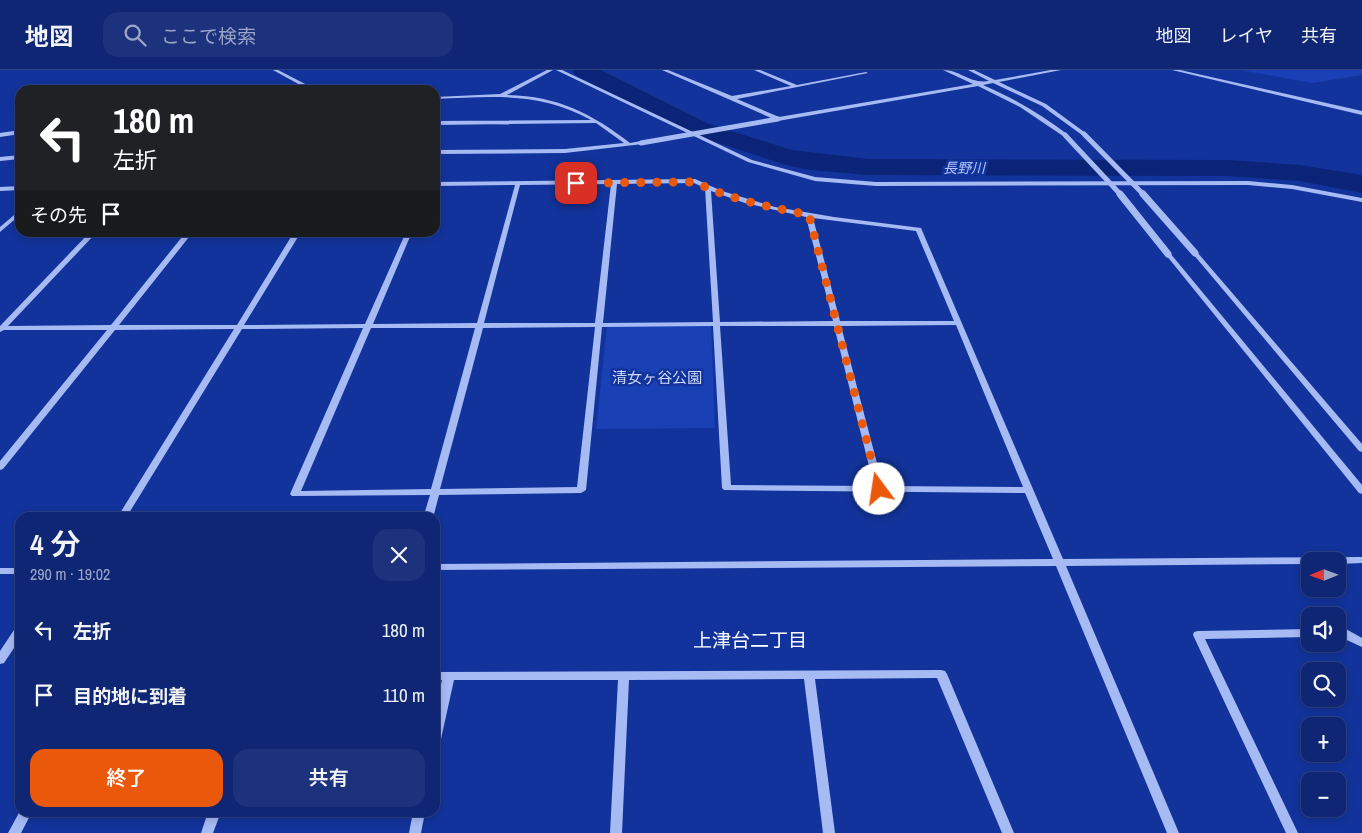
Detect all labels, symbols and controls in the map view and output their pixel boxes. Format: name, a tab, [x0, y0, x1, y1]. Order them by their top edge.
search box	[103, 12, 453, 57]
text: 地図	[25, 20, 73, 52]
icon: search	[121, 21, 149, 49]
text: ここで検索	[161, 23, 256, 49]
text: 地図	[1156, 23, 1192, 48]
text: レイヤ	[1220, 23, 1273, 48]
text: 共有	[1301, 23, 1337, 48]
text: 180 m	[113, 97, 194, 144]
icon: left	[30, 105, 95, 170]
text: 左折	[113, 145, 157, 175]
water label: 長野川	[943, 159, 987, 177]
pin	[555, 162, 597, 204]
icon: arrive	[562, 169, 590, 197]
icon: arrive	[97, 200, 125, 228]
text: その先	[30, 202, 87, 228]
park label: 清女ヶ谷公園	[612, 367, 702, 388]
position arrow	[852, 462, 904, 514]
text: 4 分	[30, 524, 81, 564]
button: close	[373, 529, 425, 581]
north arrow	[1301, 552, 1346, 598]
map controls	[1301, 552, 1346, 817]
text: 290 m · 19:02	[30, 563, 110, 585]
button: sound	[1301, 607, 1346, 652]
icon: left	[30, 616, 58, 644]
text: 180 m	[382, 617, 425, 643]
text: 左折	[73, 618, 111, 644]
district label: 上津台二丁目	[693, 627, 807, 653]
button: search	[1301, 662, 1346, 707]
icon: arrive	[30, 681, 58, 709]
text: 110 m	[383, 682, 425, 708]
text: 目的地に到着	[73, 683, 187, 709]
button: +	[1301, 717, 1346, 762]
button: 終了	[30, 749, 223, 807]
button: 共有	[233, 749, 425, 807]
button: −	[1301, 772, 1346, 817]

